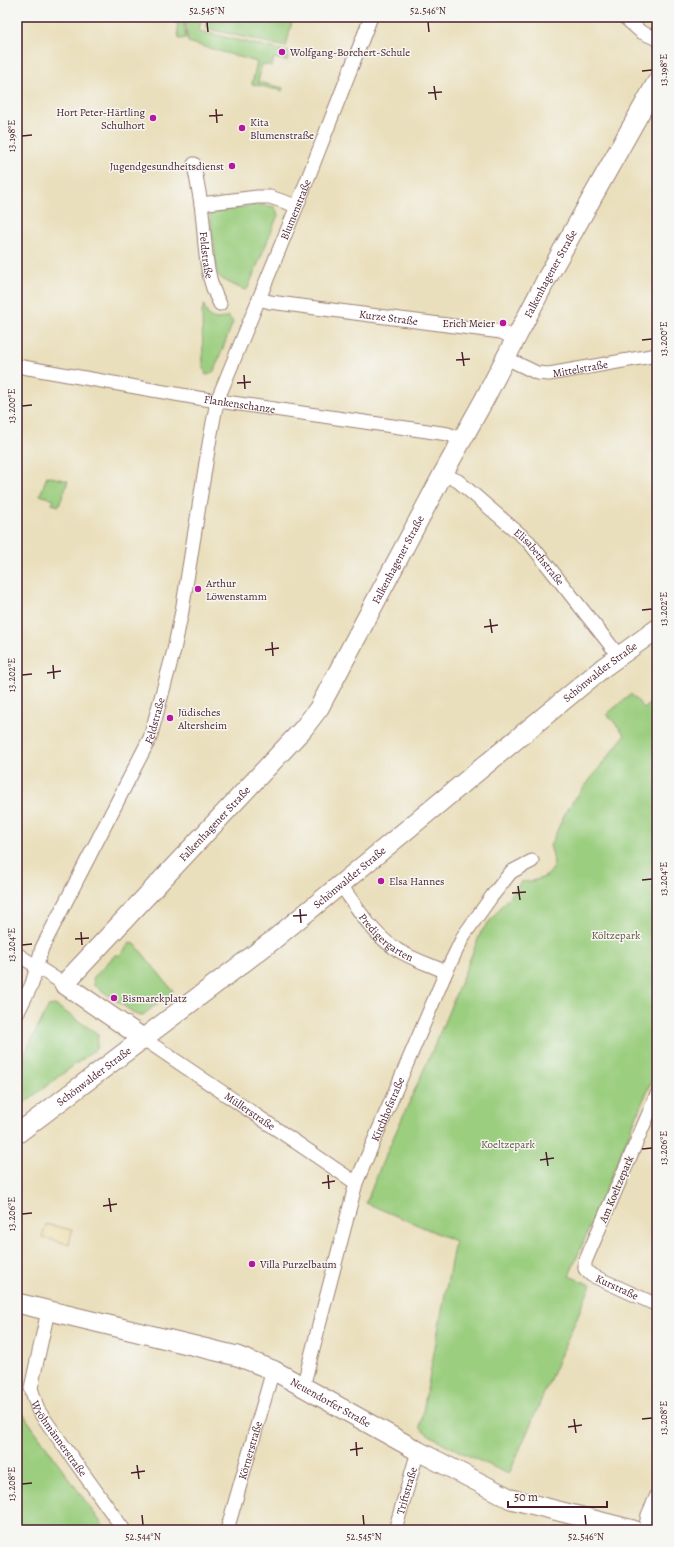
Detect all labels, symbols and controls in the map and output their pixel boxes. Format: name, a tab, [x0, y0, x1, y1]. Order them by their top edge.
text: 52.545°N	[189, 4, 225, 17]
text: 52.546°N	[410, 4, 446, 17]
place label: Wolfgang-Borchert-Schule	[289, 45, 410, 60]
marker: Wolfgang-Borchert-Schule	[277, 47, 287, 57]
text: 13.198°E	[657, 54, 670, 86]
place label: Hort Peter-Härtling Schulhort	[56, 105, 145, 133]
marker: Hort Peter-Härtling Schulhort	[148, 113, 158, 123]
place label: Kita Blumenstraße	[250, 115, 314, 143]
text: 13.198°E	[5, 120, 18, 152]
marker: Kita Blumenstraße	[237, 123, 247, 133]
place label: Jugendgesundheitsdienst	[110, 159, 224, 174]
marker: Jugendgesundheitsdienst	[227, 161, 237, 171]
street label: Blumenstraße	[277, 177, 315, 242]
street label: Falkenhagener Straße	[521, 227, 581, 321]
street label: Feldstraße	[196, 231, 217, 280]
street label: Kurze Straße	[358, 307, 419, 329]
place label: Erich Meier	[443, 316, 495, 331]
marker: Erich Meier	[498, 318, 508, 328]
text: 13.200°E	[657, 321, 670, 356]
street label: Mittelstraße	[551, 357, 609, 381]
text: 13.200°E	[5, 388, 18, 423]
street label: Flankenschanze	[203, 392, 276, 417]
street label: Falkenhagener Straße	[368, 513, 428, 607]
street label: Elisabethstraße	[510, 525, 567, 589]
place label: Arthur Löwenstamm	[205, 576, 267, 604]
marker: Arthur Löwenstamm	[193, 584, 203, 594]
text: 13.202°E	[657, 592, 670, 626]
street label: Schönwalder Straße	[560, 639, 640, 706]
text: 13.202°E	[5, 658, 18, 692]
street label: Feldstraße	[141, 696, 169, 747]
place label: Jüdisches Altersheim	[177, 705, 227, 733]
marker: Jüdisches Altersheim	[165, 713, 175, 723]
street label: Falkenhagener Straße	[176, 783, 254, 865]
street label: Schönwalder Straße	[310, 843, 389, 912]
text: 13.204°E	[657, 862, 670, 896]
place label: Elsa Hannes	[389, 874, 445, 889]
marker: Elsa Hannes	[376, 876, 386, 886]
street label: Predigergarten	[355, 910, 416, 965]
text: 13.204°E	[5, 928, 18, 962]
park label: Költzepark	[592, 928, 641, 943]
place label: Bismarckplatz	[122, 991, 187, 1006]
marker: Bismarckplatz	[109, 993, 119, 1003]
street label: Schönwalder Straße	[53, 1043, 134, 1110]
street label: Kirchhofstraße	[368, 1075, 408, 1144]
street label: Müllerstraße	[221, 1089, 278, 1134]
text: 13.206°E	[657, 1131, 670, 1165]
park label: Koeltzepark	[481, 1137, 535, 1152]
street label: Am Koeltzepark	[595, 1153, 638, 1226]
text: 13.206°E	[5, 1197, 18, 1231]
place label: Villa Purzelbaum	[259, 1257, 337, 1272]
marker: Villa Purzelbaum	[247, 1259, 257, 1269]
street label: Kurstraße	[593, 1271, 641, 1304]
street label: Neuendorfer Straße	[287, 1374, 374, 1431]
street label: Wröhmännerstraße	[27, 1398, 90, 1480]
text: 13.208°E	[657, 1401, 670, 1435]
street label: Körnerstraße	[235, 1419, 266, 1481]
street label: Triftstraße	[393, 1465, 421, 1516]
text: 13.208°E	[5, 1467, 18, 1501]
scale bar	[508, 1483, 607, 1509]
text: 50 m	[514, 1489, 538, 1505]
text: 52.544°N	[125, 1530, 161, 1543]
text: 52.545°N	[346, 1530, 382, 1543]
text: 52.546°N	[568, 1530, 604, 1543]

